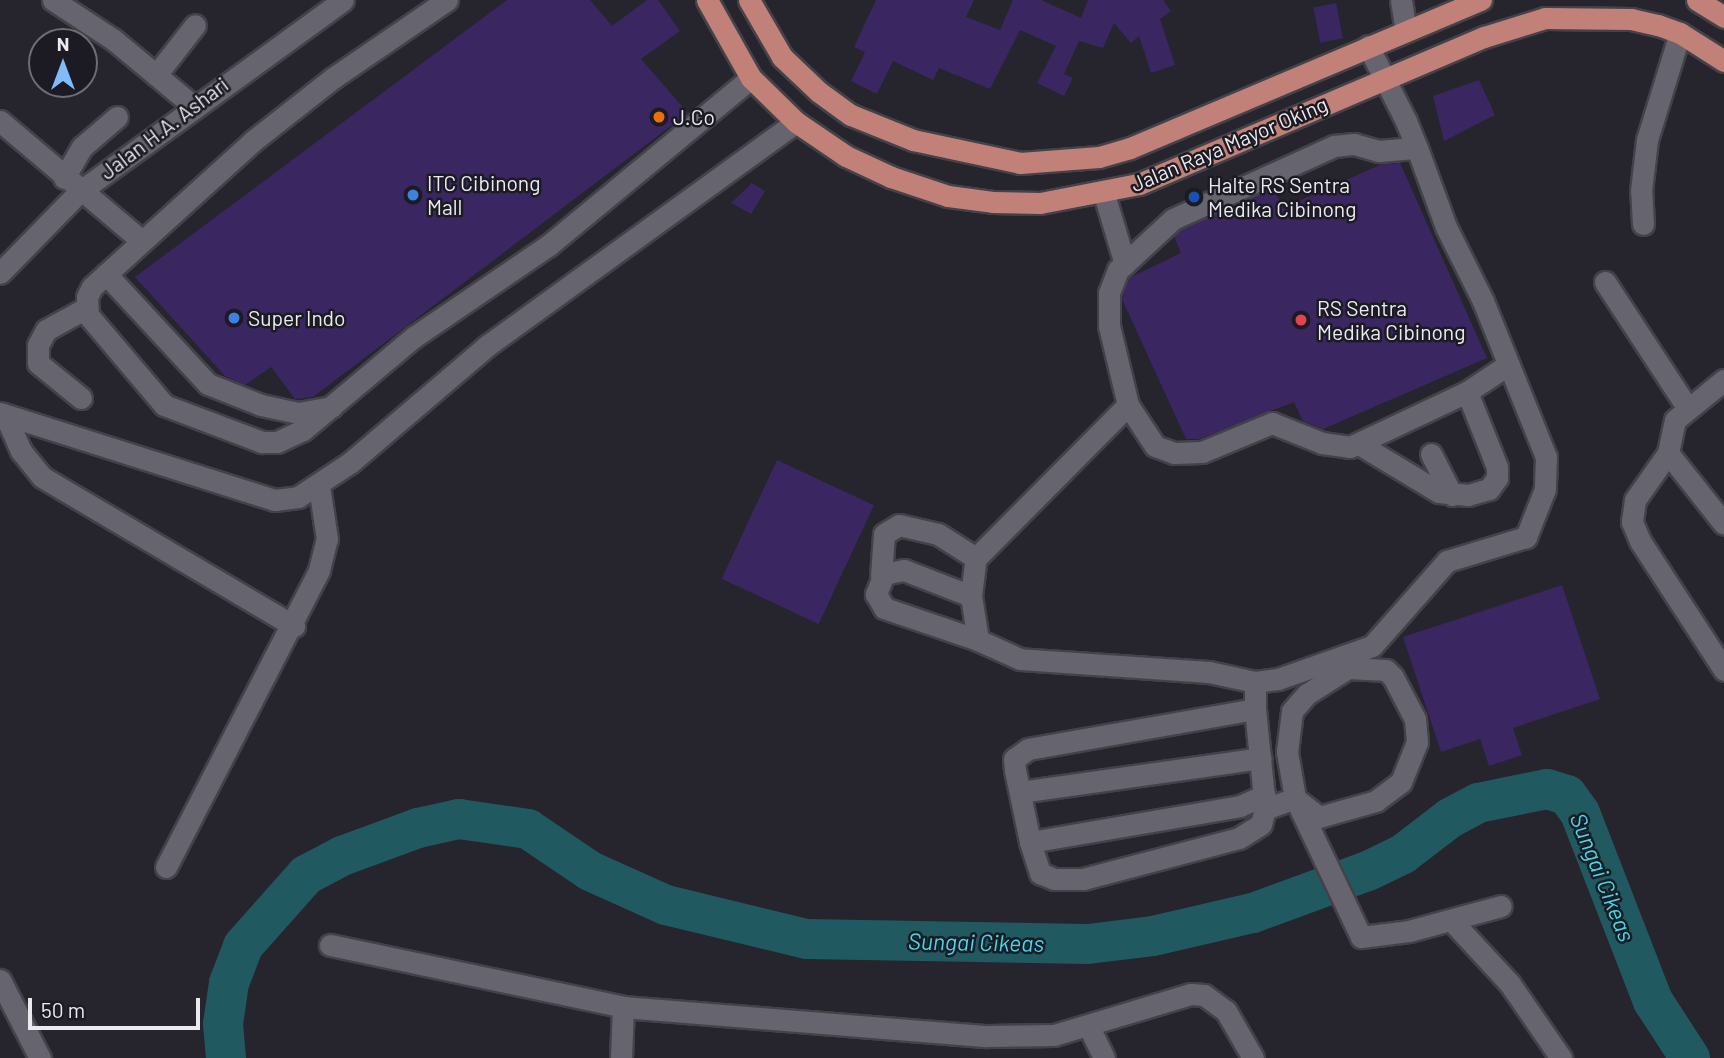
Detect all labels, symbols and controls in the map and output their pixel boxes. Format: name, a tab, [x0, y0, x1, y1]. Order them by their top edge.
north arrow	[28, 28, 98, 98]
text: N	[57, 32, 69, 55]
street label: Jalan H.A. Ashari	[95, 72, 233, 184]
street label: Jalan Raya Mayor Oking	[1127, 91, 1331, 197]
place label: J.Co	[673, 104, 715, 130]
marker: J.Co	[651, 109, 667, 125]
place label: ITC Cibinong Mall	[427, 170, 540, 220]
place label: Halte RS Sentra Medika Cibinong	[1208, 172, 1356, 222]
marker: ITC Cibinong Mall	[405, 187, 421, 203]
marker: Halte RS Sentra Medika Cibinong	[1186, 189, 1202, 205]
place label: RS Sentra Medika Cibinong	[1317, 295, 1465, 345]
place label: Super Indo	[248, 305, 346, 331]
marker: Super Indo	[226, 310, 242, 326]
marker: RS Sentra Medika Cibinong	[1291, 310, 1311, 330]
water label: Sungai Cikeas	[1565, 809, 1641, 945]
water label: Sungai Cikeas	[908, 927, 1044, 957]
scale bar	[32, 984, 203, 1028]
text: 50 m	[41, 997, 85, 1022]

